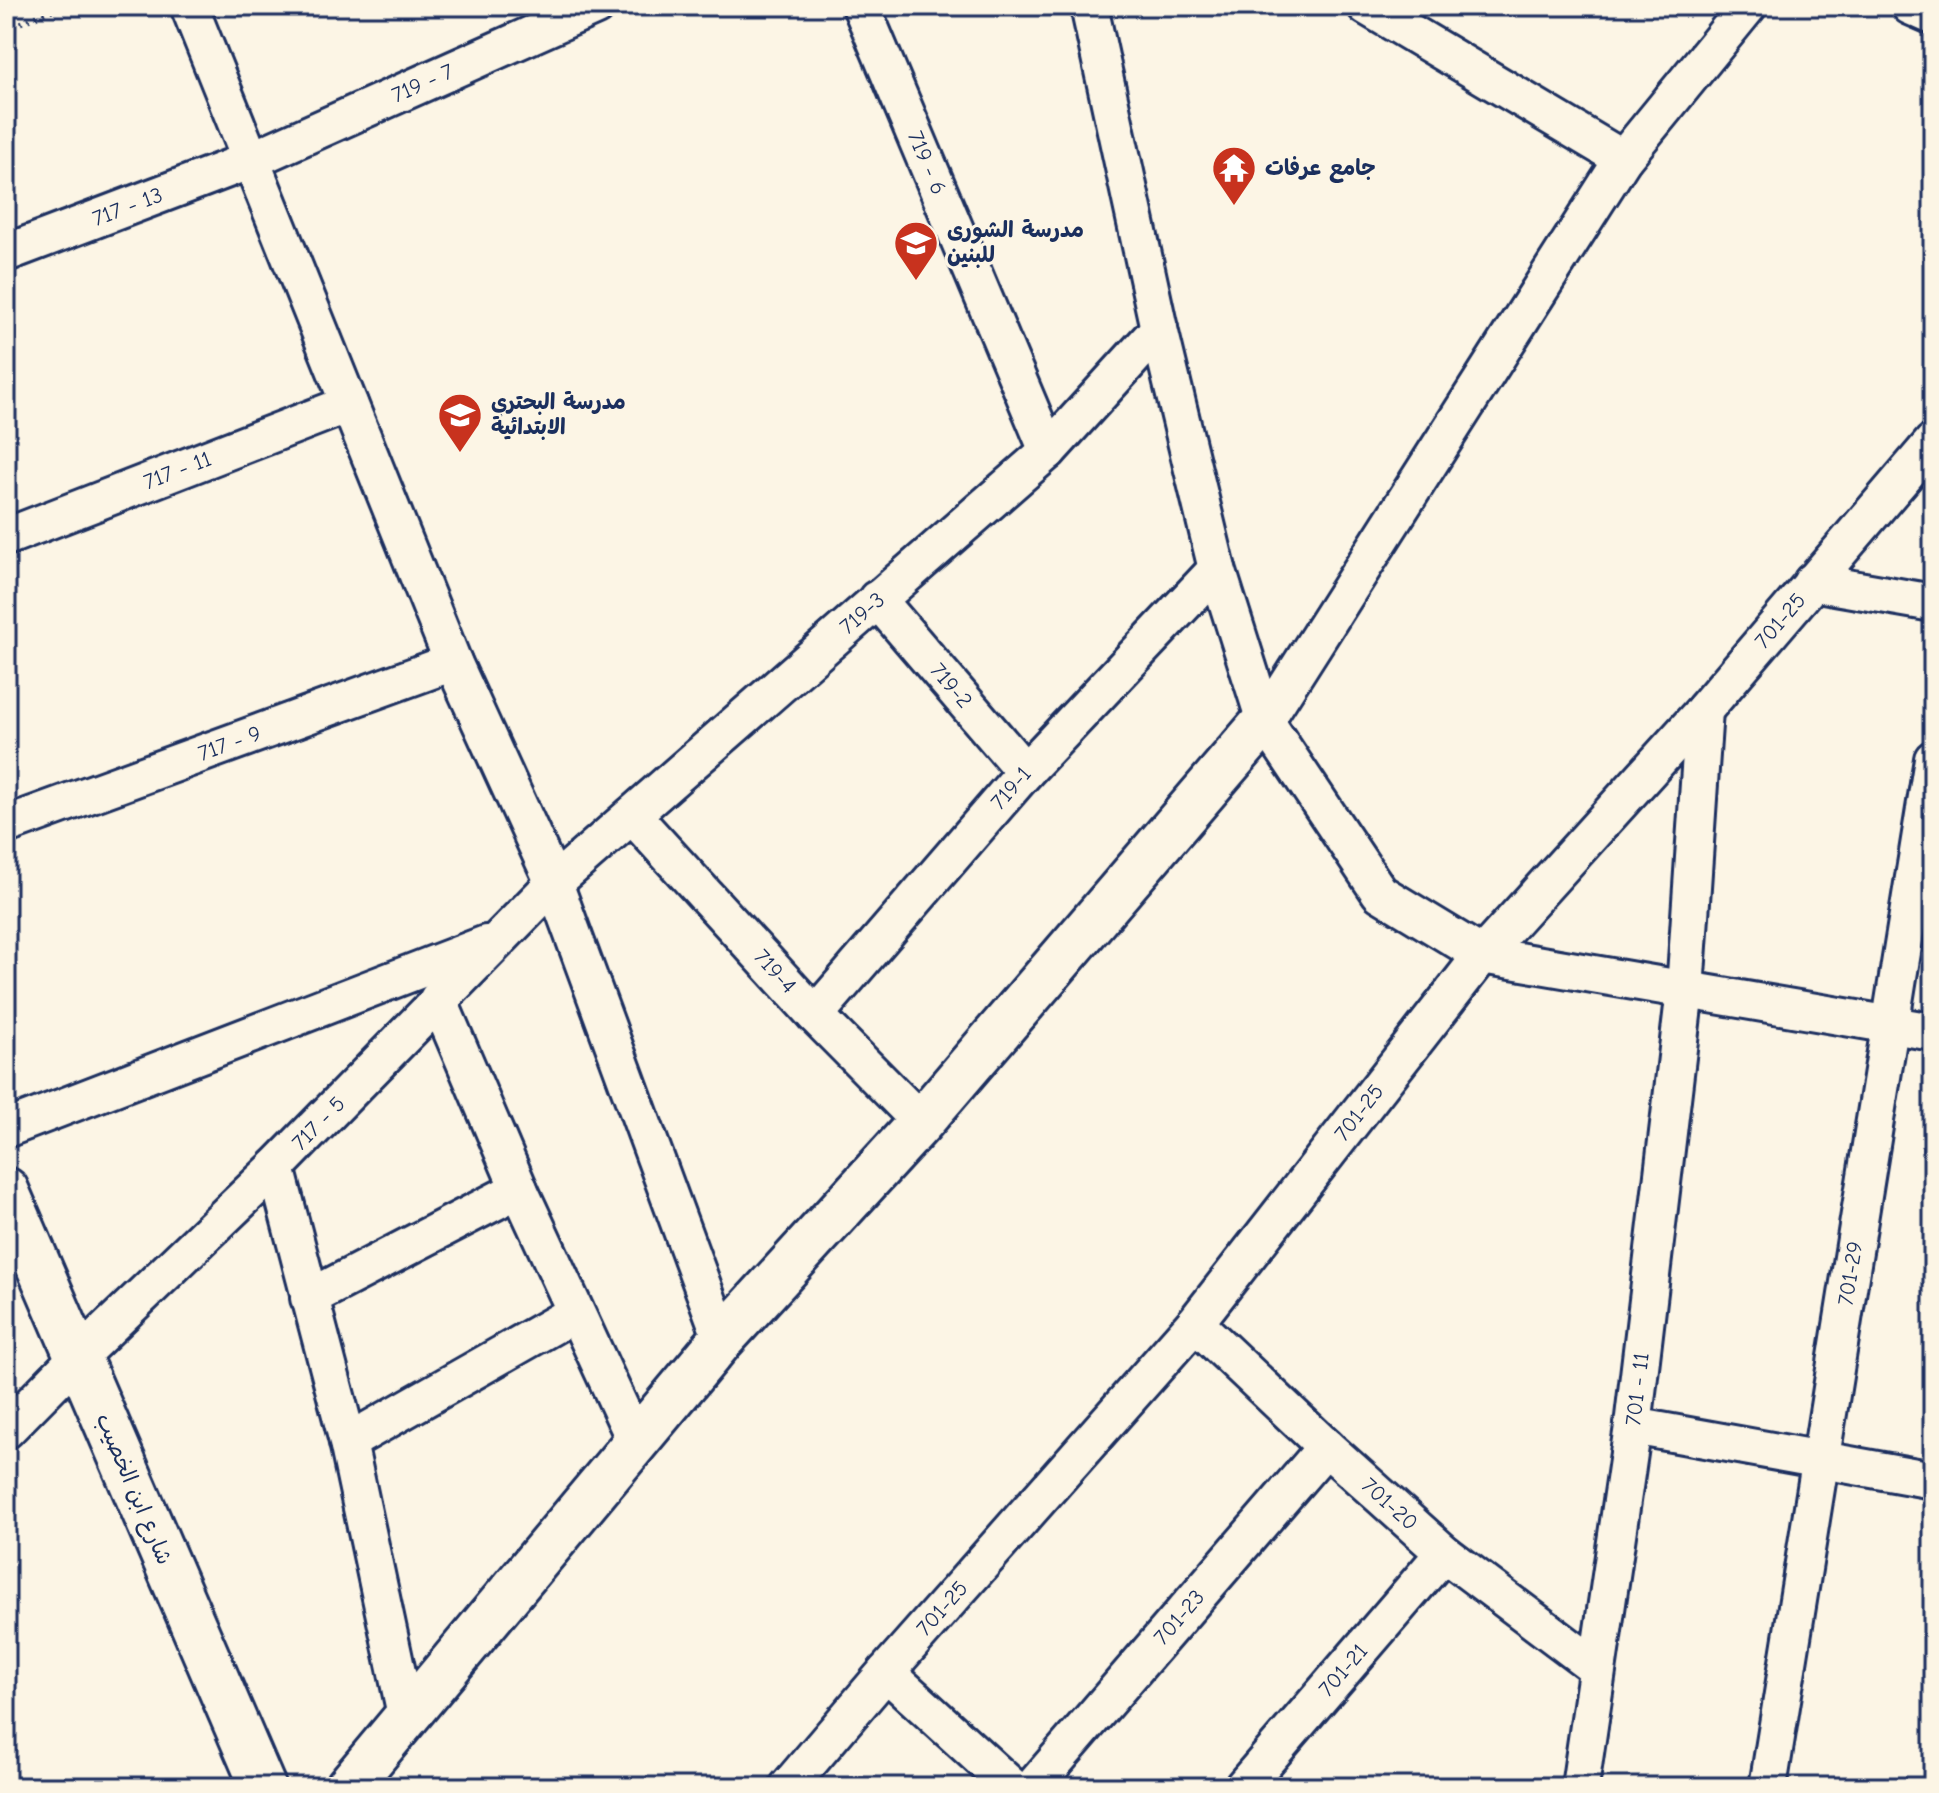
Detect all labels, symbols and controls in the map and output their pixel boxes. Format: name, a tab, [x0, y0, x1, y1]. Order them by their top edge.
street label: 719 - 7	[388, 58, 458, 108]
street label: 719 - 6	[902, 127, 952, 198]
temple icon: جامع عرفات	[1210, 144, 1258, 207]
place label: جامع عرفات	[1265, 155, 1376, 183]
street label: 717 - 13	[89, 182, 166, 232]
place label: مدرسة الشورى للبنين	[947, 217, 1084, 268]
school or university icon: مدرسة الشورى للبنين	[892, 219, 940, 282]
place label: مدرسة البحتري الابتدائية	[491, 389, 626, 440]
school or university icon: مدرسة البحتري الابتدائية	[436, 391, 484, 454]
street label: 717 - 11	[140, 446, 215, 495]
street label: 719-3	[835, 587, 890, 640]
street label: 701-25	[1749, 588, 1811, 654]
street label: 719-2	[925, 658, 978, 714]
street label: 717 - 9	[195, 720, 264, 767]
street label: 719-1	[986, 761, 1037, 815]
street label: 719-4	[749, 944, 802, 999]
street label: 701-25	[1329, 1079, 1389, 1146]
street label: 717 - 5	[287, 1091, 351, 1156]
street label: 701-29	[1832, 1240, 1868, 1308]
street label: 701 - 11	[1620, 1351, 1655, 1427]
street label: شارع ابن الخصيب	[89, 1410, 178, 1569]
street label: 701-20	[1356, 1472, 1423, 1536]
street label: 701-25	[911, 1576, 974, 1641]
street label: 701-23	[1148, 1585, 1210, 1650]
street label: 701-21	[1313, 1638, 1373, 1702]

